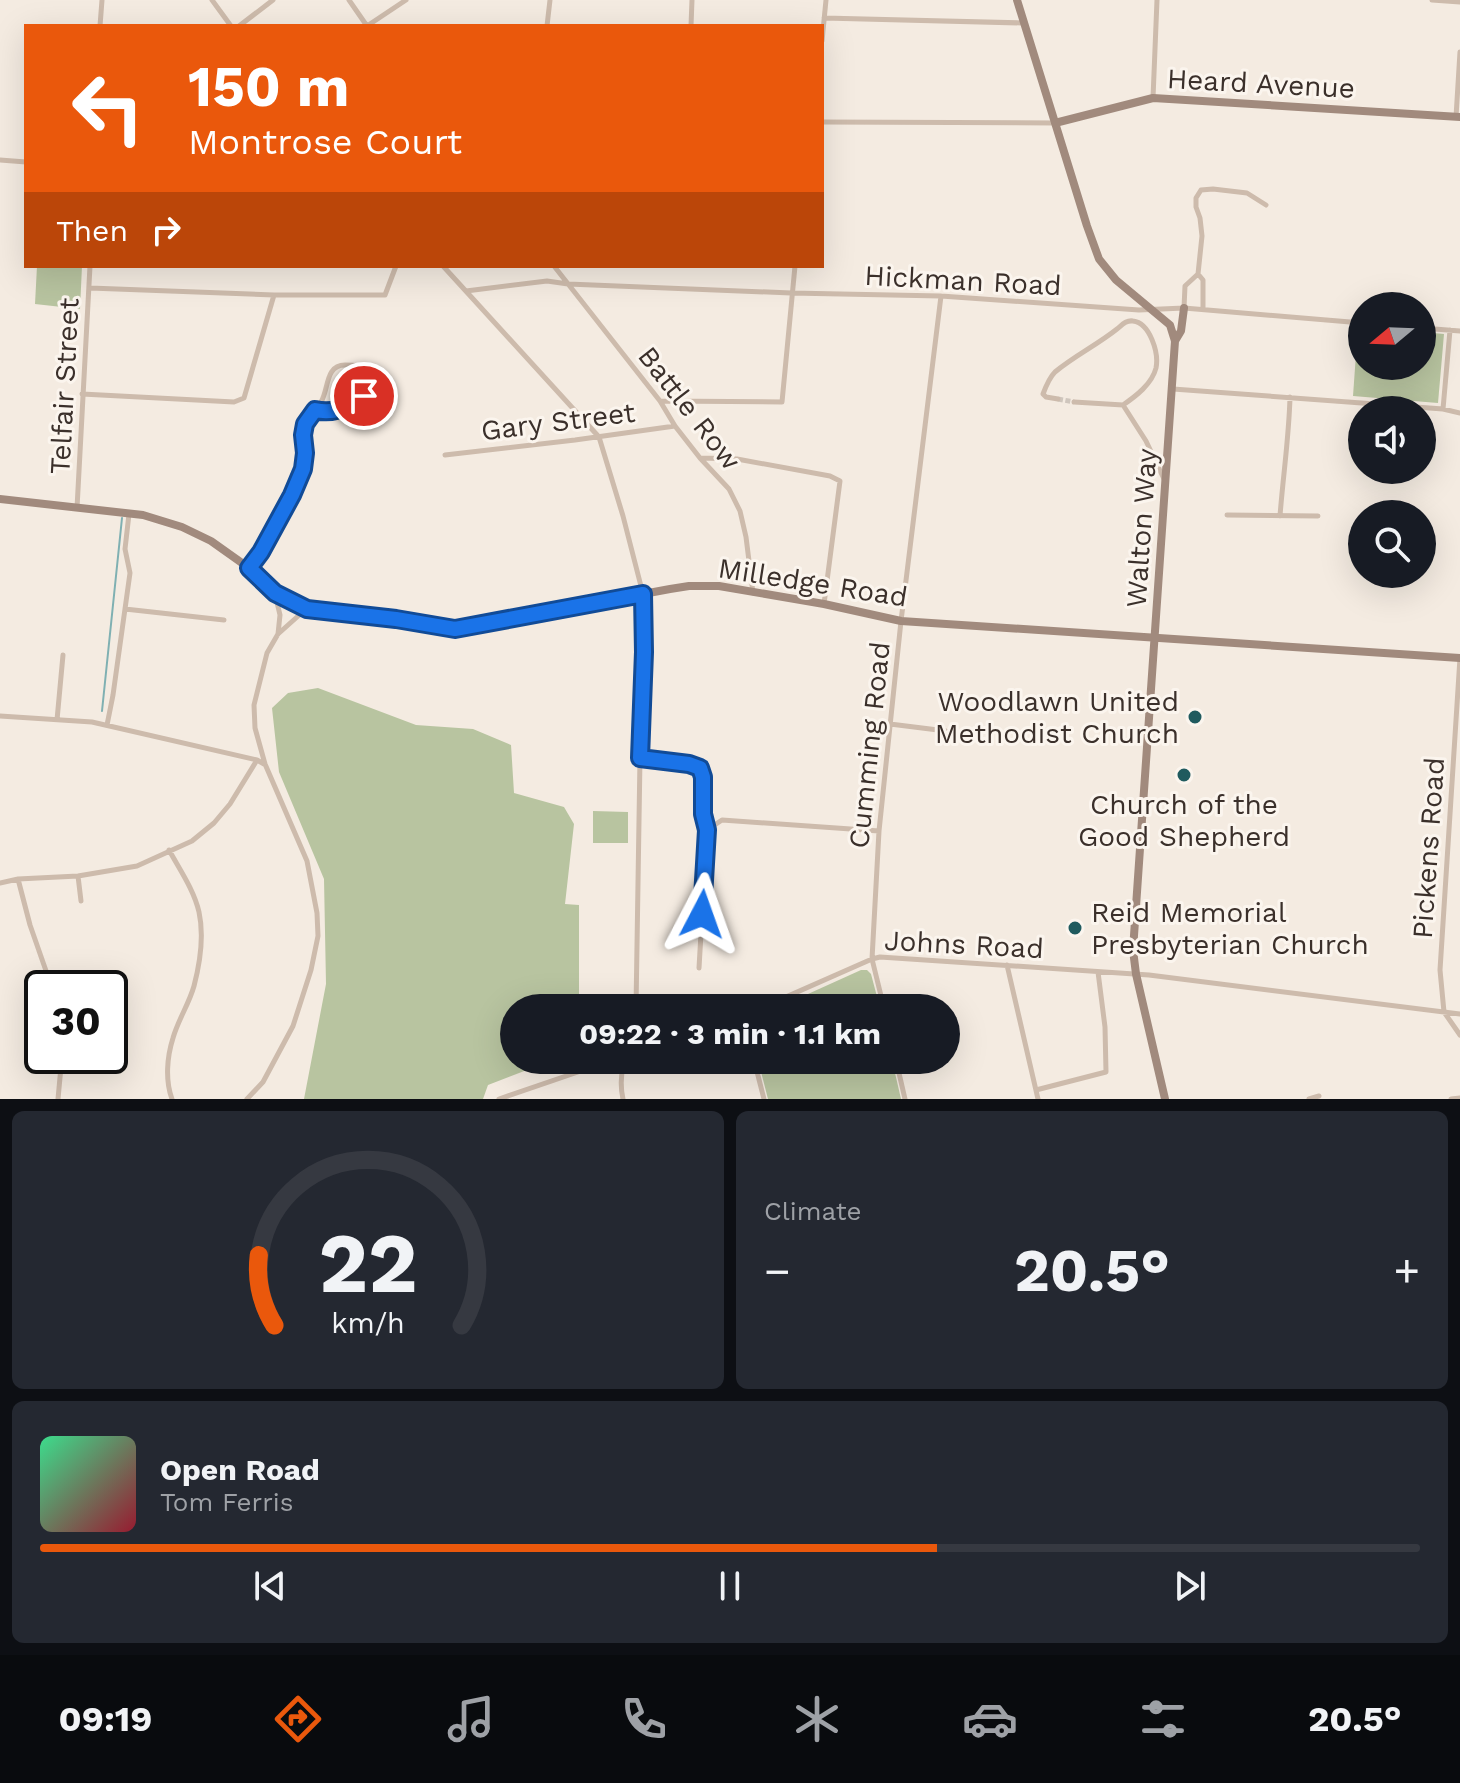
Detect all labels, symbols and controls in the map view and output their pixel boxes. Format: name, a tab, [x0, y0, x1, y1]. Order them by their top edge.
text: 150 m	[188, 54, 350, 120]
icon: left	[56, 56, 160, 160]
street label: Heard Avenue	[1166, 62, 1356, 105]
text: Montrose Court	[188, 121, 462, 163]
icon: right	[144, 208, 188, 252]
text: Then	[56, 213, 128, 248]
street label: Hickman Road	[864, 259, 1062, 302]
north arrow	[1348, 292, 1436, 380]
map controls	[1348, 292, 1436, 588]
street label: Telfair Street	[43, 297, 86, 475]
street label: Battle Row	[631, 340, 748, 477]
pin	[330, 362, 398, 430]
icon: arrive	[342, 374, 386, 418]
street label: Gary Street	[479, 396, 637, 447]
button: sound	[1348, 396, 1436, 484]
street label: Walton Way	[1119, 447, 1164, 609]
button: search	[1348, 500, 1436, 588]
street label: Milledge Road	[716, 551, 910, 614]
street label: Cumming Road	[842, 640, 897, 850]
place label: Woodlawn United Methodist Church	[935, 685, 1179, 750]
marker: Woodlawn United Methodist Church	[1186, 708, 1204, 726]
street label: Pickens Road	[1406, 756, 1451, 940]
marker: Church of the Good Shepherd	[1175, 766, 1193, 784]
place label: Church of the Good Shepherd	[1078, 788, 1290, 853]
position arrow	[660, 872, 744, 956]
place label: Reid Memorial Presbyterian Church	[1091, 896, 1369, 961]
marker: Reid Memorial Presbyterian Church	[1066, 919, 1084, 937]
street label: Johns Road	[883, 924, 1045, 965]
speed limit sign: 30	[24, 970, 128, 1074]
text: 09:22 · 3 min · 1.1 km	[579, 1016, 881, 1051]
text: Climate	[764, 1196, 862, 1226]
text: 22	[318, 1215, 418, 1312]
text: 20.5°	[1014, 1235, 1170, 1306]
text: −	[764, 1245, 791, 1297]
text: +	[1393, 1245, 1420, 1297]
text: km/h	[331, 1306, 405, 1340]
text: Open Road	[160, 1452, 320, 1487]
text: Tom Ferris	[160, 1487, 293, 1517]
icon: previous	[248, 1564, 292, 1608]
icon: pause	[708, 1564, 752, 1608]
icon: next	[1168, 1564, 1212, 1608]
icon: directions	[270, 1691, 326, 1747]
icon: music	[443, 1691, 499, 1747]
icon: phone	[616, 1691, 672, 1747]
icon: climate	[789, 1691, 845, 1747]
icon: car	[962, 1691, 1018, 1747]
icon: filters	[1135, 1691, 1191, 1747]
text: 09:19	[59, 1698, 152, 1740]
text: 20.5°	[1308, 1698, 1401, 1740]

